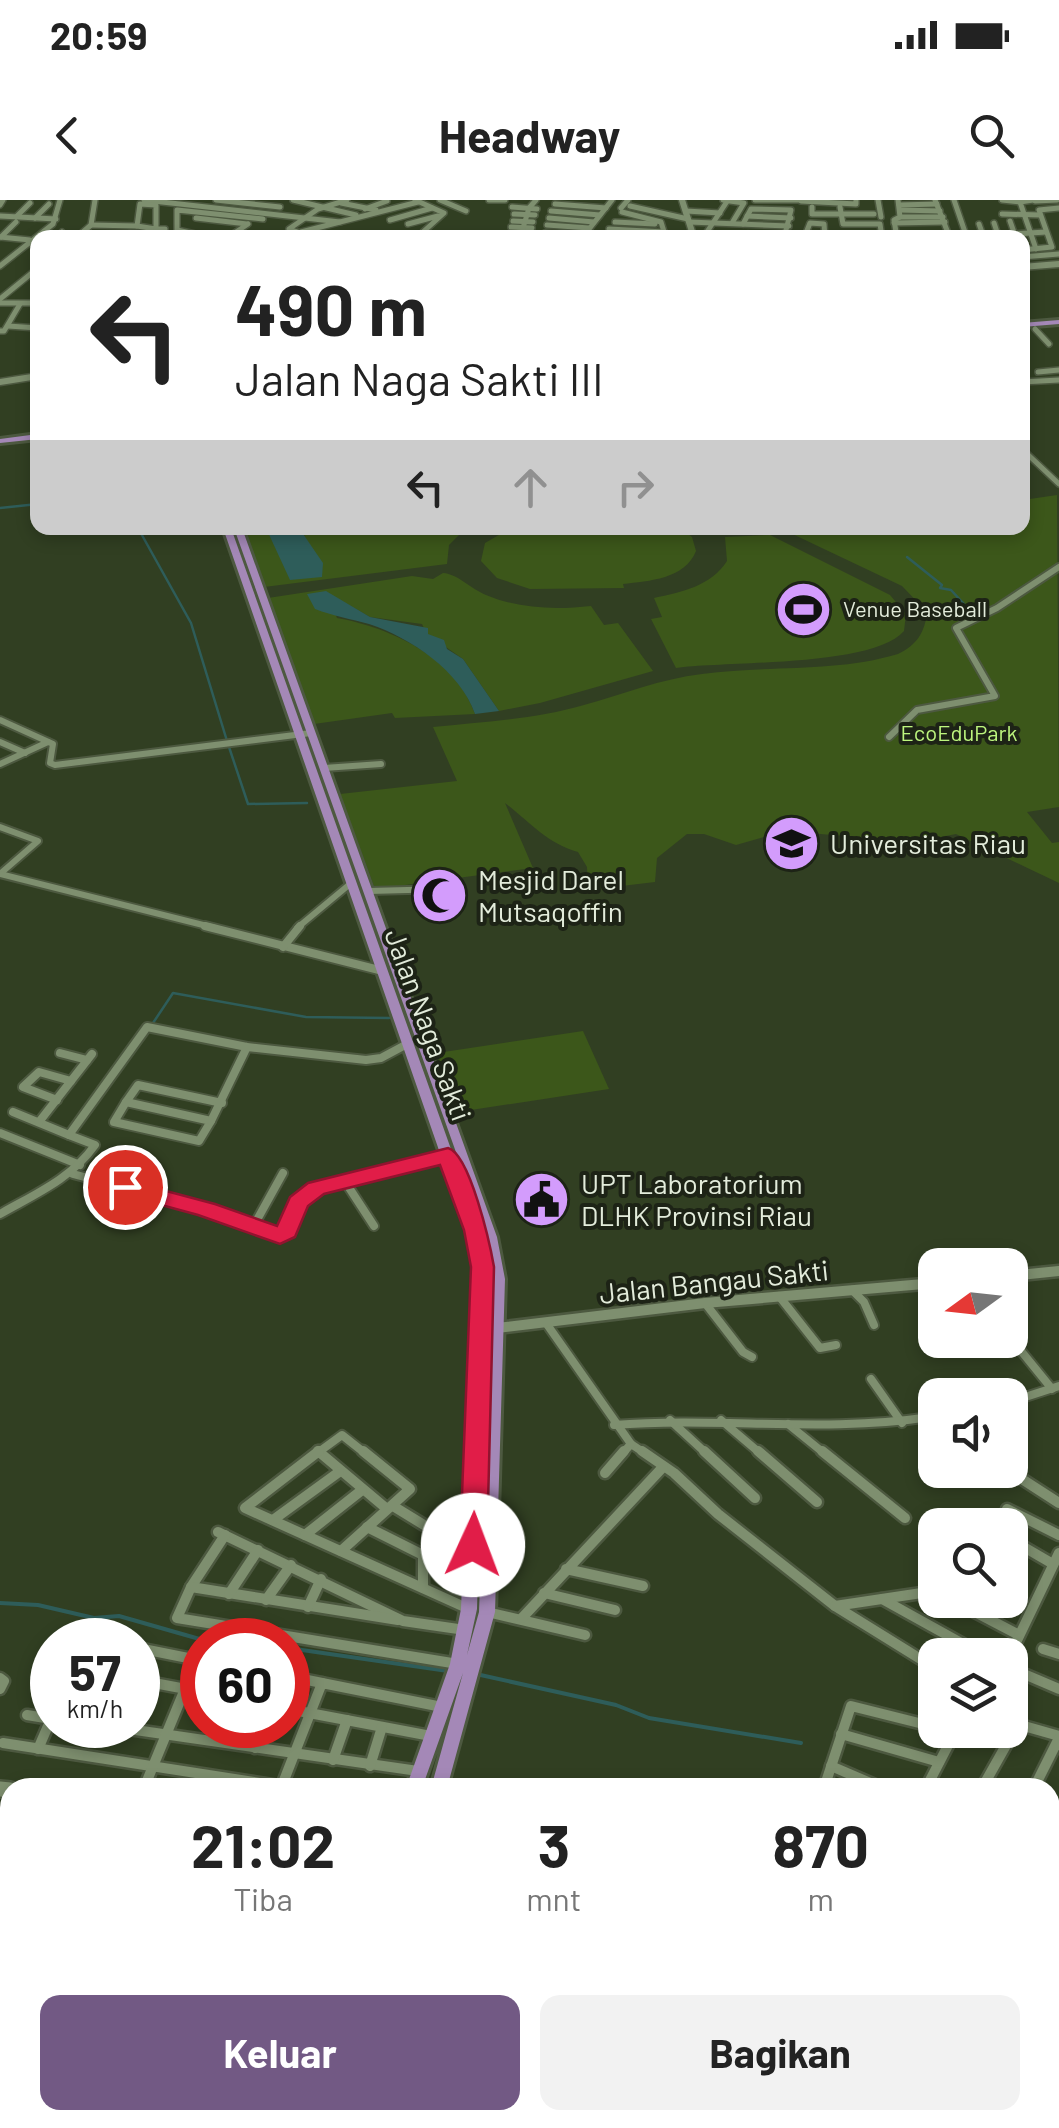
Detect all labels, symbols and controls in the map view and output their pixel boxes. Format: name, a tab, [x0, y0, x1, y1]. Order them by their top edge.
text: 20:59	[50, 12, 147, 58]
icon: back	[40, 108, 95, 163]
text: Headway	[439, 108, 620, 162]
icon: search	[964, 108, 1019, 163]
text: 490 m	[235, 266, 427, 350]
icon: left	[70, 270, 200, 400]
text: Jalan Naga Sakti III	[235, 351, 604, 405]
icon: left	[398, 460, 453, 515]
icon: ahead	[503, 460, 558, 515]
icon: right	[608, 460, 663, 515]
sports icon: Venue Baseball	[774, 579, 834, 639]
place label: Venue Baseball	[843, 595, 987, 621]
park label: EcoEduPark	[900, 719, 1018, 745]
school or university icon: Universitas Riau	[761, 814, 821, 874]
place label: Universitas Riau	[830, 826, 1026, 860]
place label: Mesjid Darel Mutsaqoffin	[478, 862, 624, 928]
mosque icon: Mesjid Darel Mutsaqoffin	[409, 866, 469, 926]
street label: Jalan Naga Sakti	[378, 924, 479, 1125]
pin	[83, 1145, 168, 1230]
icon: arrive	[98, 1160, 153, 1215]
place label: UPT Laboratorium DLHK Provinsi Riau	[581, 1166, 812, 1232]
public building icon: UPT Laboratorium DLHK Provinsi Riau	[512, 1170, 572, 1230]
north arrow	[918, 1248, 1028, 1358]
map controls	[918, 1248, 1028, 1748]
street label: Jalan Bangau Sakti	[597, 1252, 830, 1310]
button: sound	[918, 1378, 1028, 1488]
position arrow	[421, 1493, 525, 1597]
button: search	[918, 1508, 1028, 1618]
speed limit sign: 60	[180, 1618, 310, 1748]
button: layers	[918, 1638, 1028, 1748]
text: 57	[69, 1641, 121, 1701]
text: km/h	[67, 1693, 123, 1723]
text: 21:02	[191, 1808, 335, 1880]
text: 3	[538, 1808, 570, 1880]
text: 870	[773, 1808, 869, 1880]
text: Tiba	[233, 1879, 293, 1917]
text: mnt	[526, 1879, 582, 1917]
text: m	[808, 1879, 834, 1917]
button: Keluar	[40, 1995, 520, 2110]
button: Bagikan	[540, 1995, 1020, 2110]

